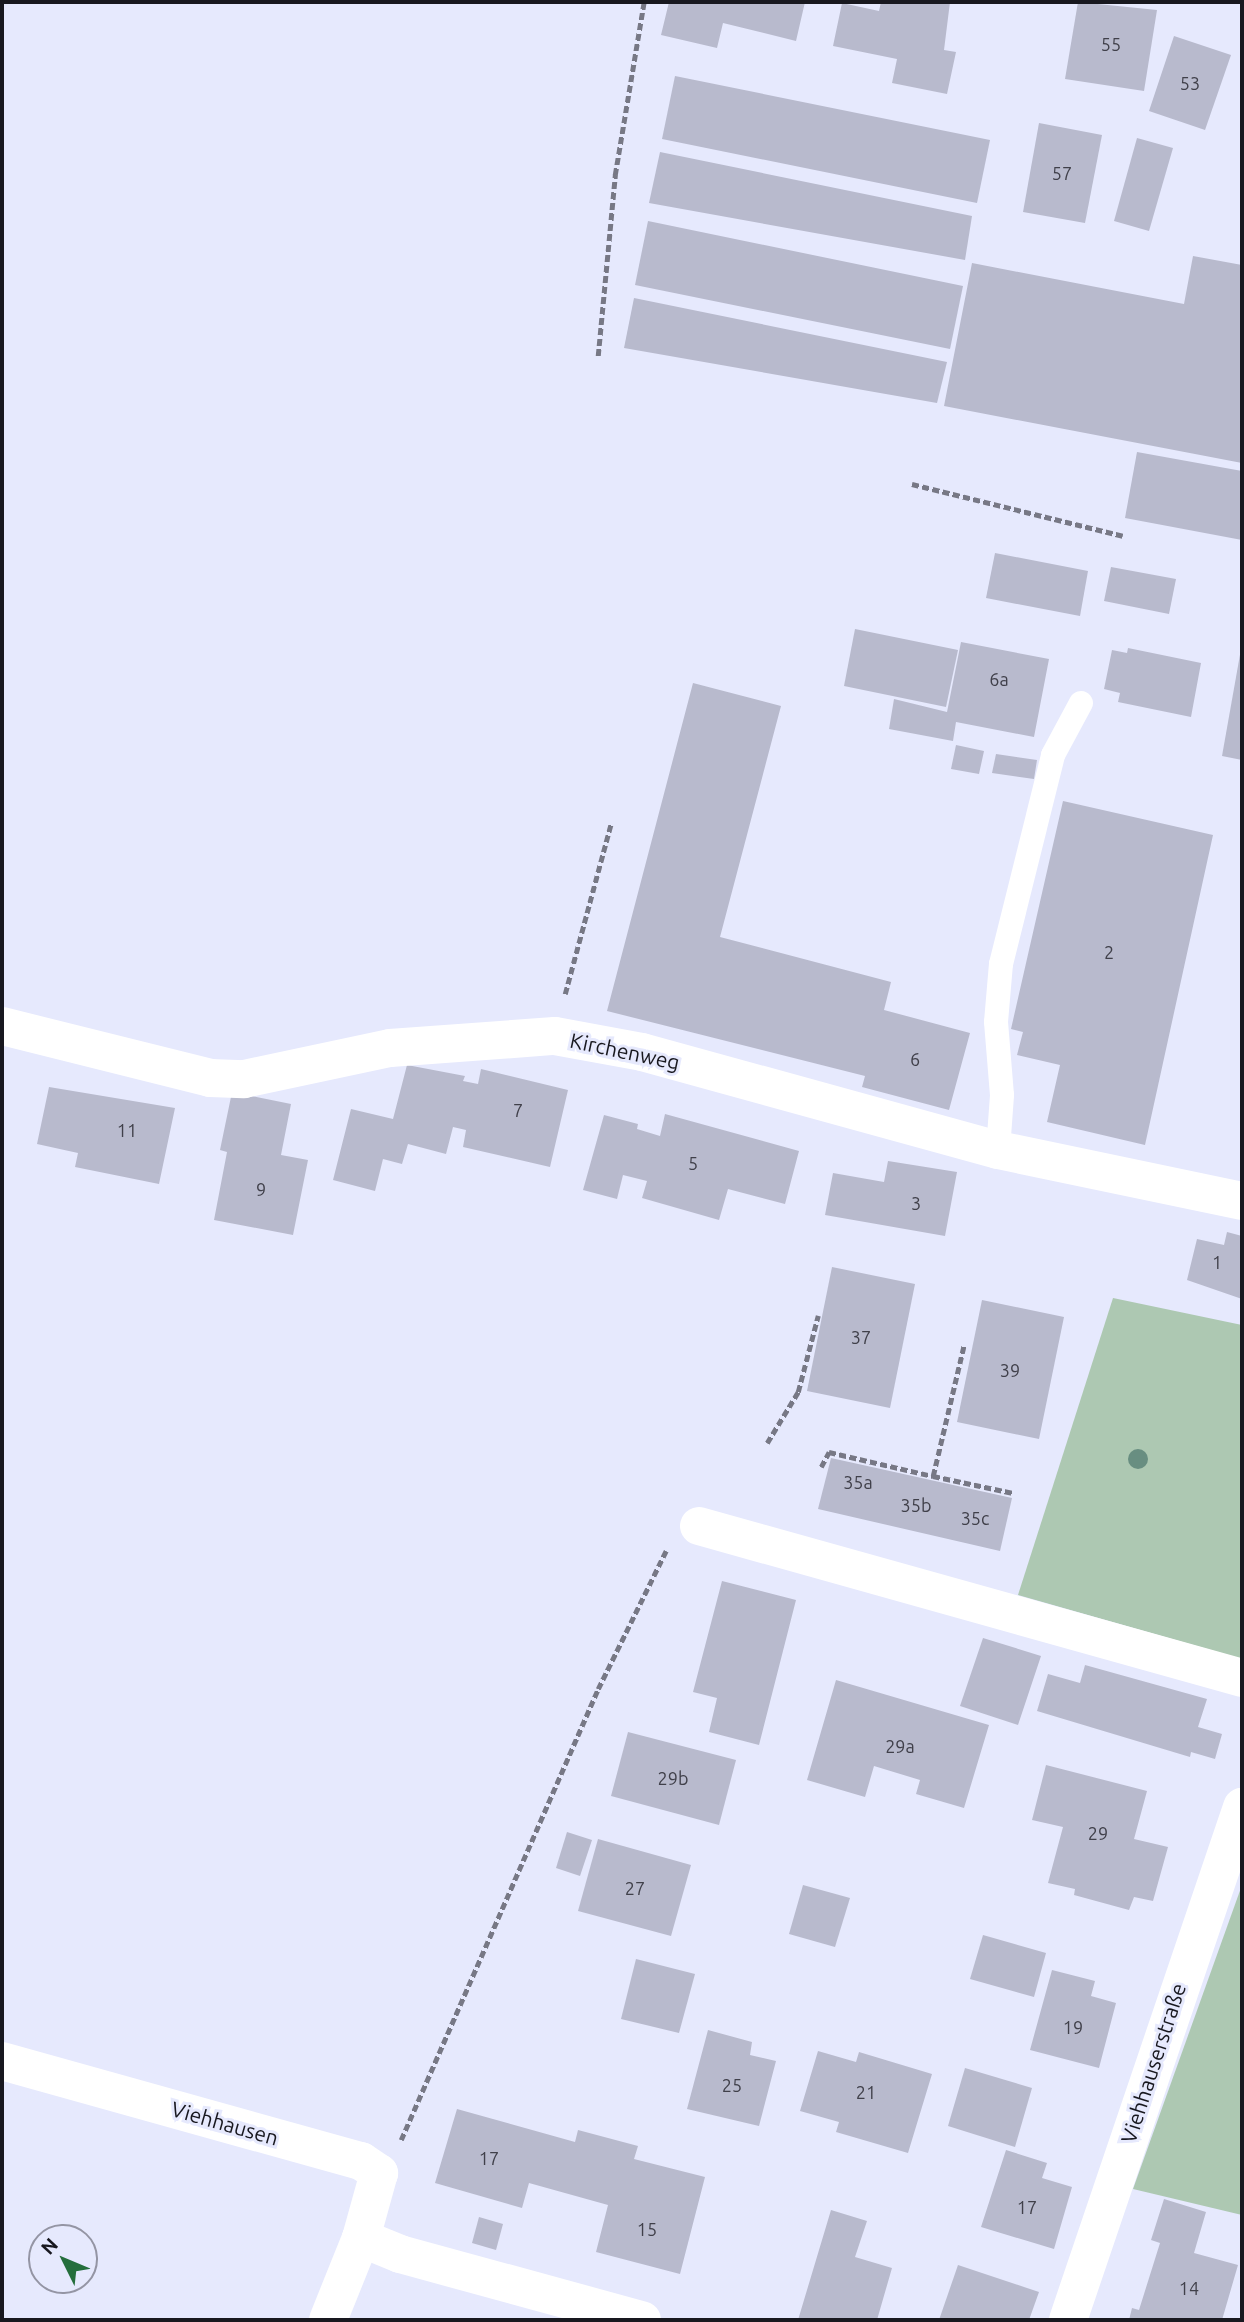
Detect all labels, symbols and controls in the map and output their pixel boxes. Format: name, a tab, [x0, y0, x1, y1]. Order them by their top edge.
house number: 55	[1101, 33, 1121, 55]
house number: 53	[1180, 72, 1200, 94]
house number: 57	[1052, 162, 1072, 184]
house number: 6a	[989, 668, 1009, 690]
house number: 2	[1104, 941, 1114, 963]
street label: Kirchenweg	[568, 1027, 682, 1075]
house number: 6	[910, 1048, 920, 1070]
house number: 7	[513, 1099, 523, 1121]
house number: 11	[117, 1119, 137, 1141]
house number: 5	[688, 1152, 698, 1174]
house number: 9	[256, 1178, 266, 1200]
house number: 3	[911, 1192, 921, 1214]
house number: 1	[1212, 1251, 1222, 1273]
house number: 37	[851, 1326, 871, 1348]
house number: 39	[1000, 1359, 1020, 1381]
house number: 35a	[843, 1471, 873, 1493]
house number: 35b	[901, 1494, 931, 1516]
house number: 35c	[961, 1507, 989, 1529]
house number: 29a	[885, 1735, 915, 1757]
house number: 29b	[658, 1767, 688, 1789]
house number: 29	[1088, 1822, 1108, 1844]
house number: 27	[625, 1877, 645, 1899]
street label: Viehhauserstraße	[1115, 1980, 1191, 2146]
house number: 19	[1063, 2016, 1083, 2038]
house number: 25	[722, 2074, 742, 2096]
house number: 21	[856, 2081, 876, 2103]
street label: Viehhausen	[169, 2096, 281, 2150]
house number: 17	[479, 2147, 499, 2169]
house number: 17	[1017, 2196, 1037, 2218]
house number: 15	[637, 2218, 657, 2240]
north arrow	[28, 2224, 98, 2294]
text: N	[36, 2233, 62, 2259]
house number: 14	[1179, 2277, 1199, 2299]

